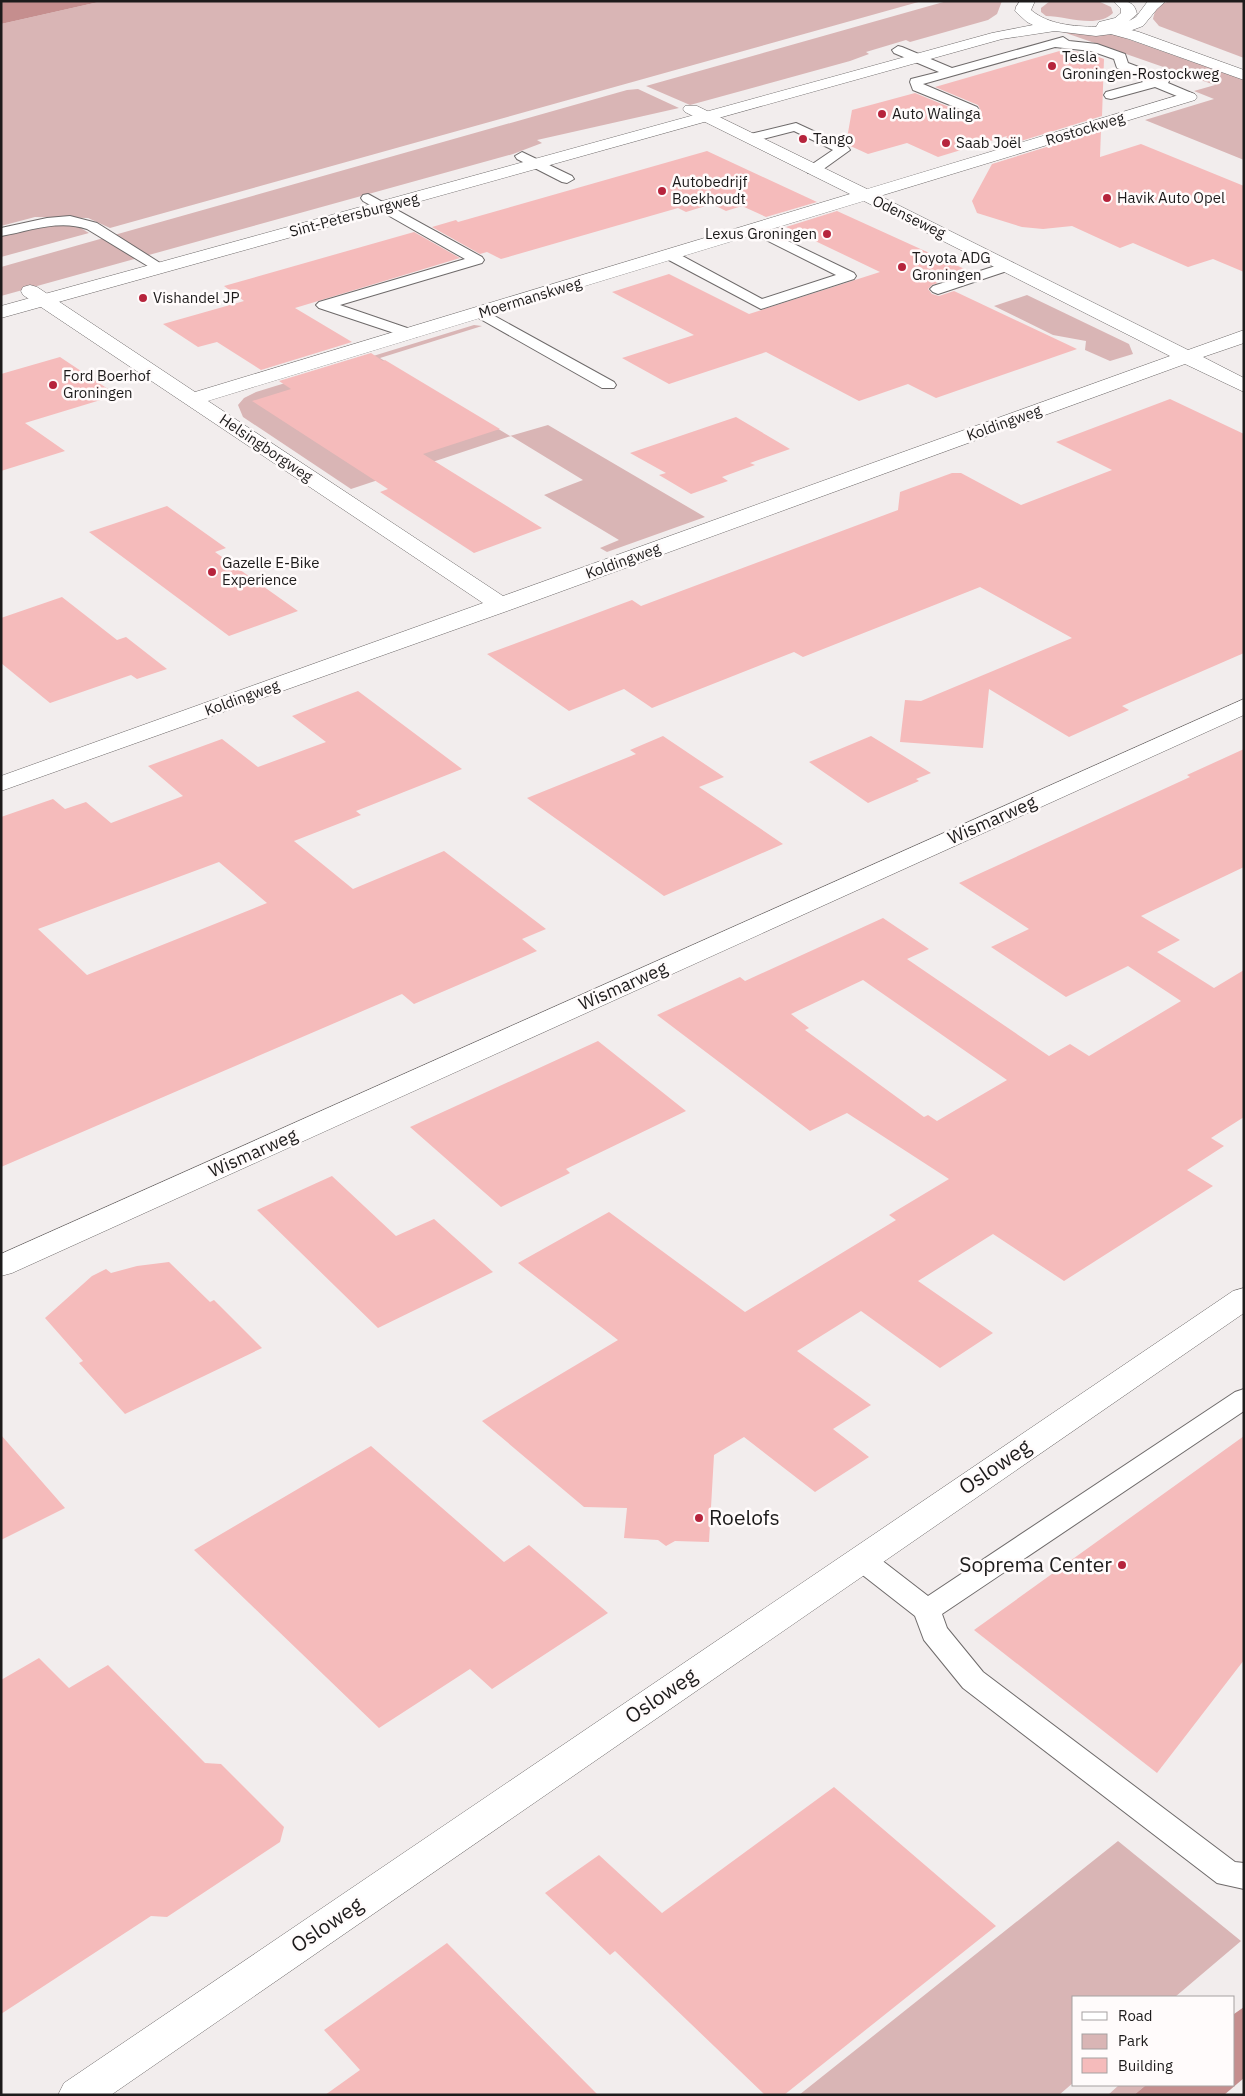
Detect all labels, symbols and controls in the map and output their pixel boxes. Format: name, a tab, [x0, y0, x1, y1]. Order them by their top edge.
place label: Tesla Groningen-Rostockweg	[1062, 47, 1219, 83]
marker: Tesla Groningen-Rostockweg	[1046, 60, 1058, 72]
place label: Auto Walinga	[892, 104, 981, 123]
street label: Rostockweg	[1043, 107, 1127, 150]
marker: Auto Walinga	[876, 108, 888, 120]
place label: Tango	[813, 129, 853, 148]
marker: Tango	[797, 133, 809, 145]
place label: Saab Joël	[956, 133, 1021, 152]
marker: Saab Joël	[940, 137, 952, 149]
place label: Autobedrijf Boekhoudt	[672, 172, 747, 208]
marker: Autobedrijf Boekhoudt	[656, 185, 668, 197]
street label: Sint-Petersburgweg	[287, 188, 421, 241]
place label: Havik Auto Opel	[1117, 188, 1225, 207]
street label: Odenseweg	[869, 191, 949, 242]
marker: Havik Auto Opel	[1101, 192, 1113, 204]
place label: Lexus Groningen	[705, 224, 817, 243]
marker: Lexus Groningen	[821, 228, 833, 240]
place label: Toyota ADG Groningen	[912, 248, 991, 284]
marker: Toyota ADG Groningen	[896, 261, 908, 273]
street label: Moermanskweg	[476, 273, 584, 322]
place label: Vishandel JP	[153, 288, 240, 307]
marker: Vishandel JP	[137, 292, 149, 304]
place label: Ford Boerhof Groningen	[63, 366, 151, 402]
marker: Ford Boerhof Groningen	[47, 379, 59, 391]
street label: Koldingweg	[964, 400, 1044, 445]
street label: Helsingborgweg	[216, 409, 317, 486]
street label: Koldingweg	[583, 538, 663, 583]
place label: Gazelle E-Bike Experience	[222, 553, 320, 589]
marker: Gazelle E-Bike Experience	[206, 566, 218, 578]
street label: Koldingweg	[202, 675, 282, 720]
street label: Wismarweg	[944, 790, 1040, 849]
street label: Wismarweg	[575, 956, 671, 1015]
street label: Wismarweg	[205, 1123, 301, 1182]
street label: Osloweg	[953, 1432, 1036, 1500]
place label: Roelofs	[709, 1503, 780, 1531]
marker: Roelofs	[693, 1512, 705, 1524]
place label: Soprema Center	[959, 1550, 1112, 1578]
marker: Soprema Center	[1116, 1559, 1128, 1571]
street label: Osloweg	[619, 1661, 702, 1729]
street label: Osloweg	[285, 1890, 368, 1958]
legend	[1072, 1996, 1235, 2086]
text: Road	[1118, 2006, 1153, 2025]
text: Park	[1118, 2031, 1148, 2050]
text: Building	[1118, 2056, 1173, 2075]

